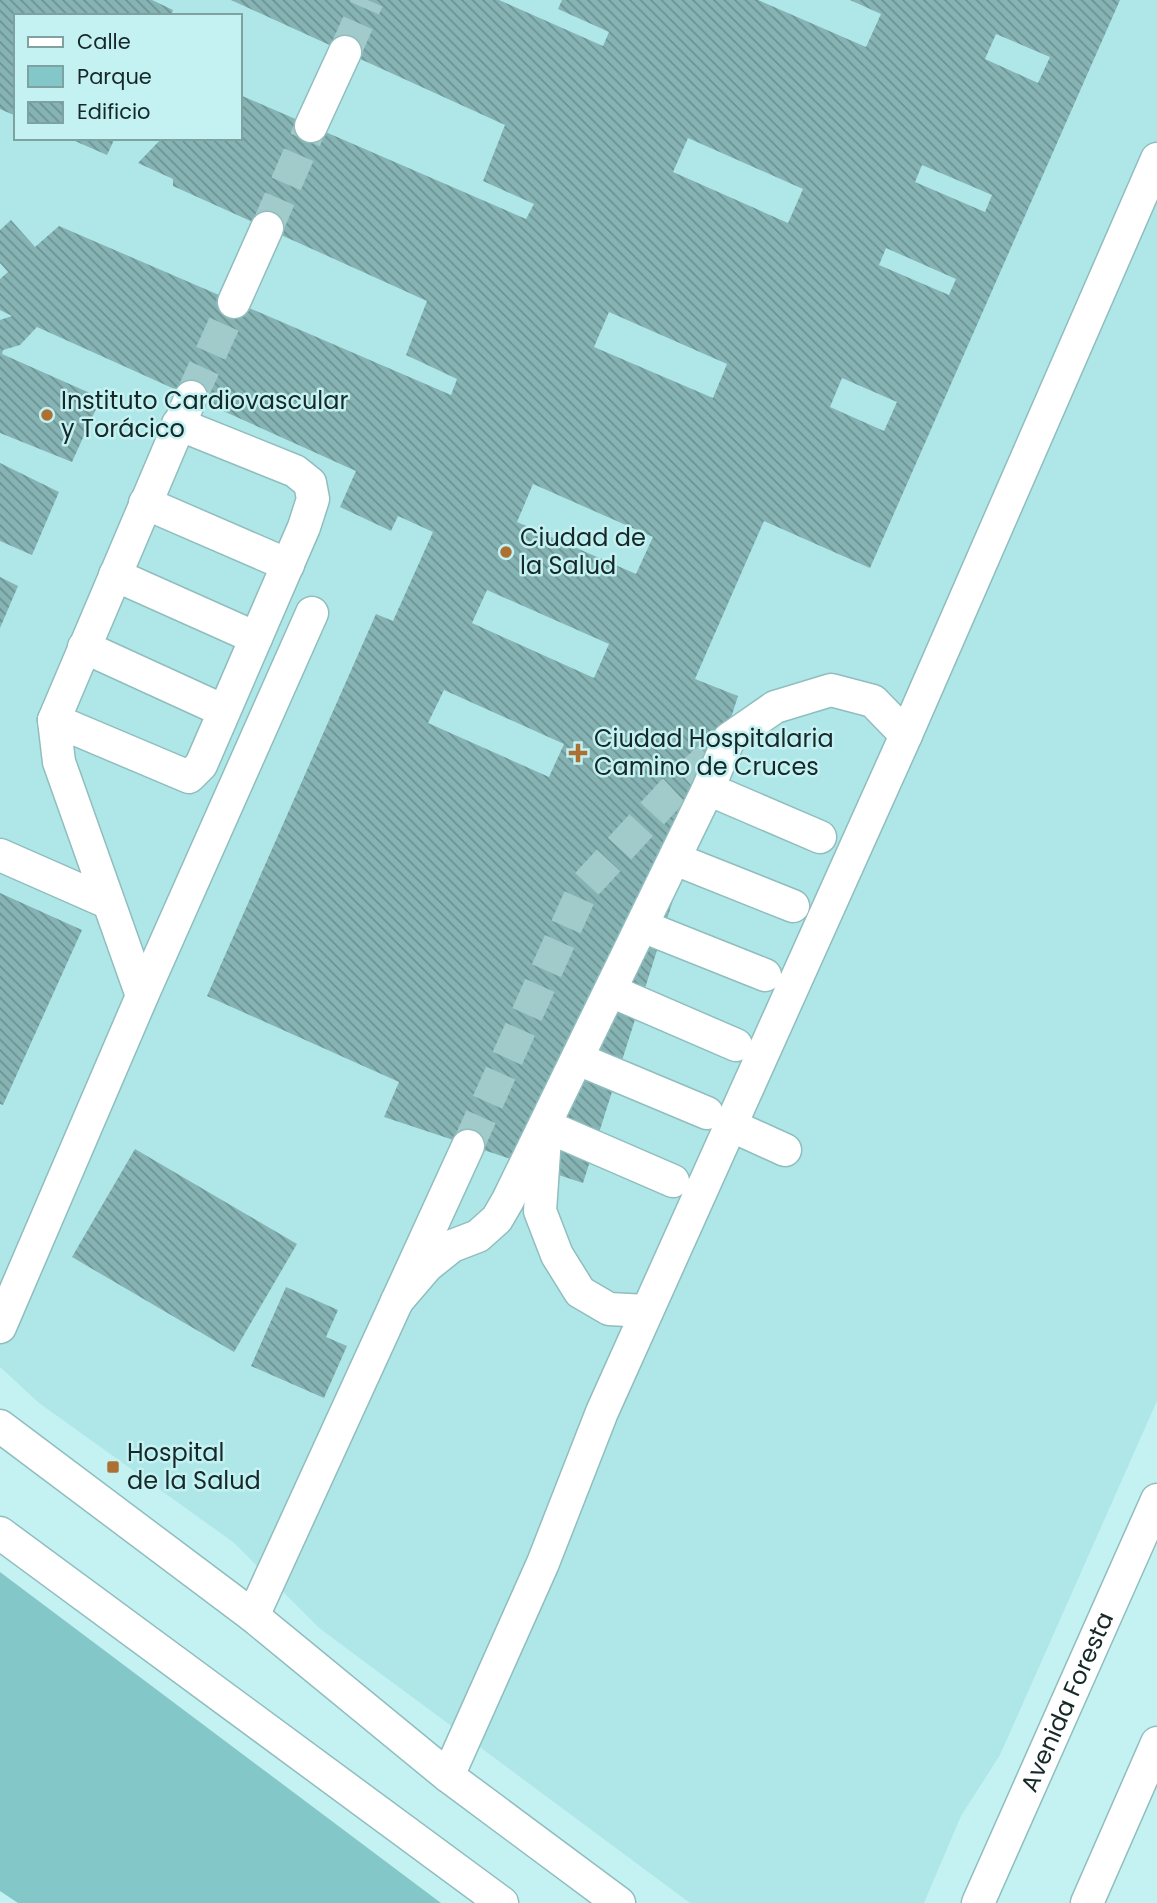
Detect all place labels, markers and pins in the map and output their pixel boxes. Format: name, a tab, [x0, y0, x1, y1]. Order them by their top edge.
place label: Instituto Cardiovascular y Torácico	[61, 384, 348, 445]
marker: Instituto Cardiovascular y Torácico	[39, 407, 55, 423]
place label: Ciudad de la Salud	[520, 521, 646, 582]
marker: Ciudad de la Salud	[498, 544, 514, 560]
place label: Ciudad Hospitalaria Camino de Cruces	[594, 722, 834, 783]
marker: Ciudad Hospitalaria Camino de Cruces	[568, 743, 588, 763]
place label: Hospital de la Salud	[127, 1436, 261, 1497]
marker: Hospital de la Salud	[105, 1459, 121, 1475]

